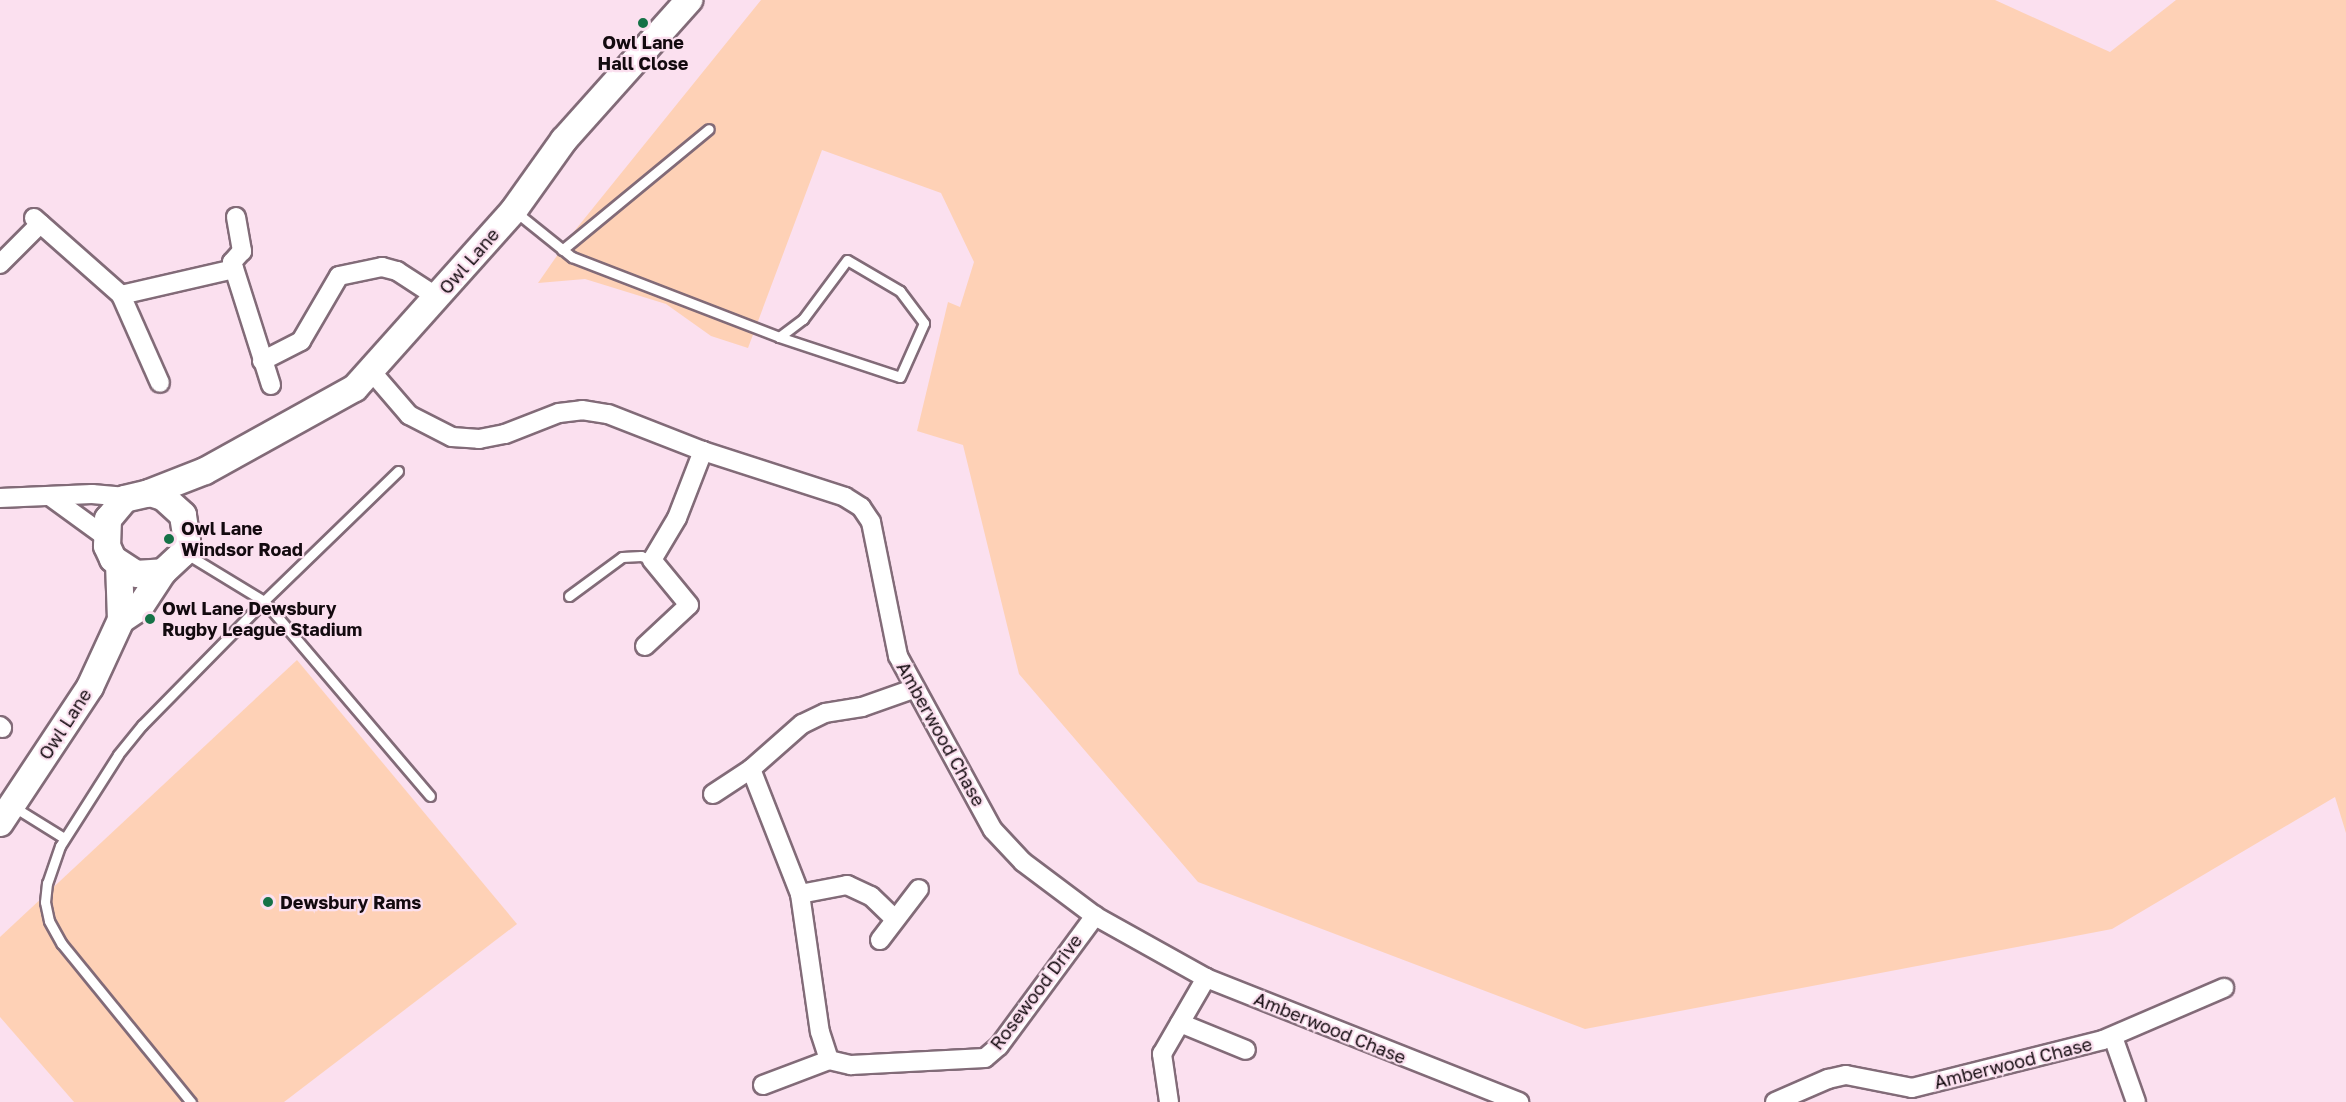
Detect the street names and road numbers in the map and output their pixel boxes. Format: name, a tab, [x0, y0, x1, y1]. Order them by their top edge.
street label: Owl Lane	[435, 224, 503, 298]
street label: Amberwood Chase	[892, 658, 990, 810]
street label: Owl Lane	[34, 684, 96, 764]
street label: Rosewood Drive	[986, 930, 1086, 1054]
street label: Amberwood Chase	[1251, 988, 1409, 1068]
street label: Amberwood Chase	[1932, 1033, 2094, 1093]

